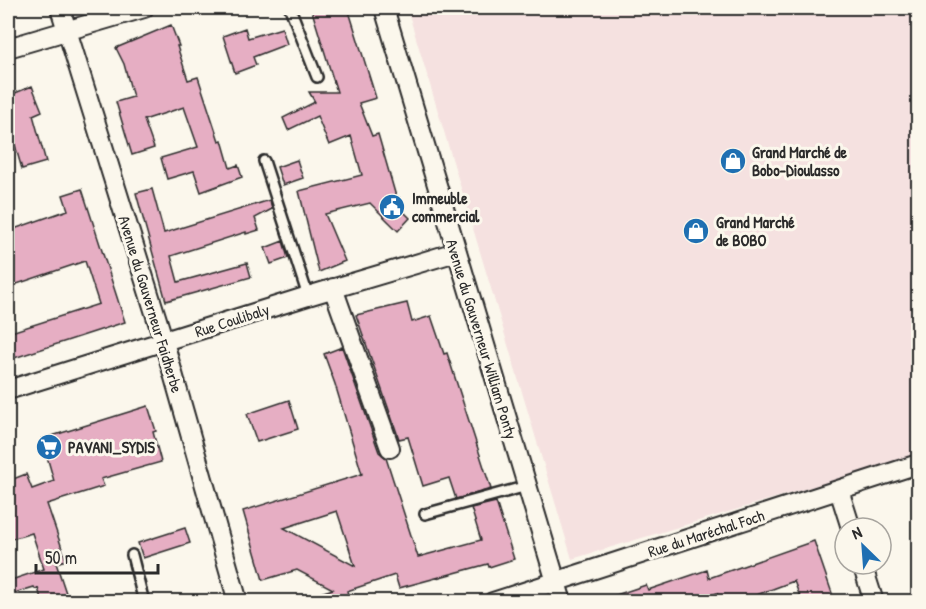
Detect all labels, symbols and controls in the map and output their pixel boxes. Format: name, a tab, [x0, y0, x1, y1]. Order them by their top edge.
place label: Grand Marché de Bobo-Dioulasso	[752, 141, 847, 181]
shop icon: Grand Marché de Bobo-Dioulasso	[718, 146, 748, 176]
place label: Immeuble commercial	[412, 187, 480, 227]
public building icon: Immeuble commercial	[377, 192, 407, 222]
place label: Grand Marché de BOBO	[716, 211, 795, 251]
street label: Avenue du Gouverneur Faidherbe	[114, 213, 189, 396]
shop icon: Grand Marché de BOBO	[681, 216, 711, 246]
street label: Avenue du Gouverneur William Ponty	[441, 236, 523, 442]
street label: Rue Coulibaly	[192, 298, 272, 342]
supermarket icon: PAVANI_SYDIS	[34, 432, 64, 462]
place label: PAVANI_SYDIS	[68, 436, 155, 458]
street label: Rue du Maréchal Foch	[645, 504, 767, 562]
north arrow	[833, 516, 893, 576]
text: N	[848, 520, 866, 544]
scale bar	[36, 537, 158, 575]
text: 50 m	[45, 545, 77, 570]

